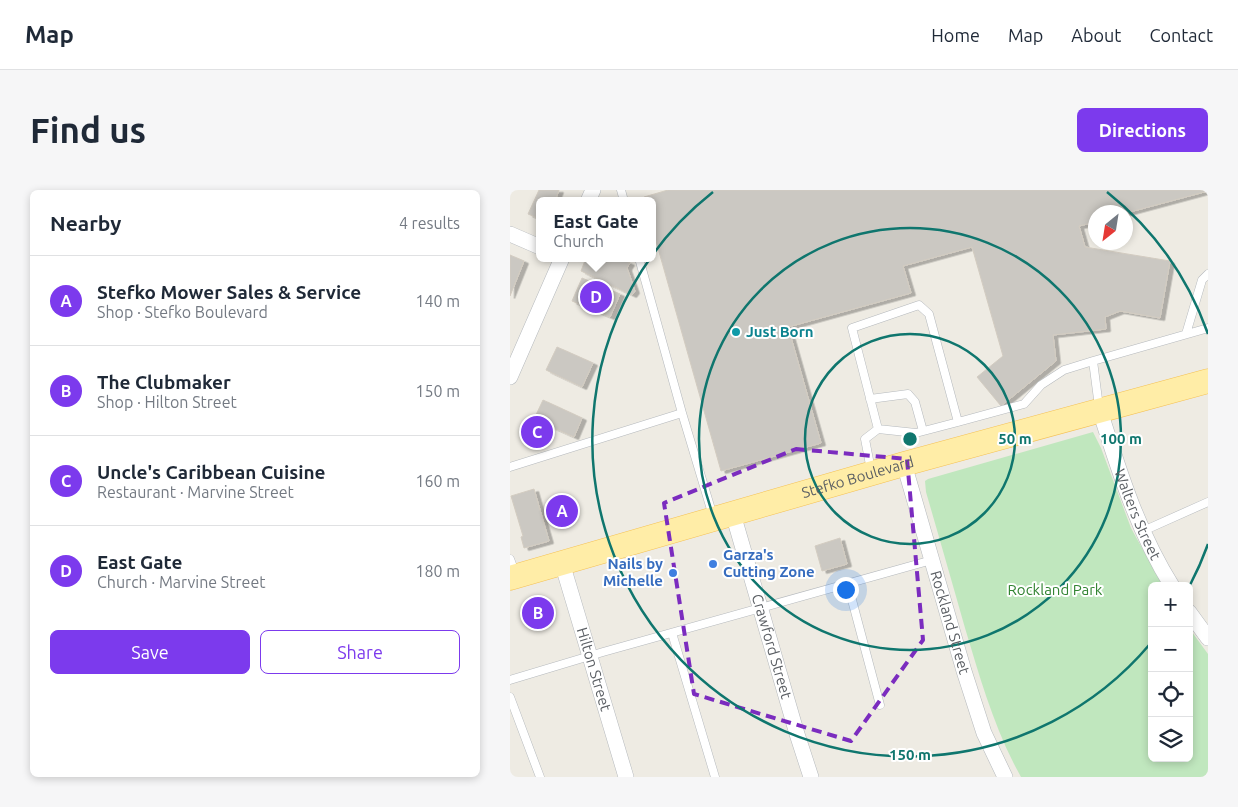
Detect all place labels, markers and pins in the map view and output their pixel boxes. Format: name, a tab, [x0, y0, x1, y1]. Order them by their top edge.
pin: D	[580, 278, 612, 316]
place label: Just Born	[746, 323, 814, 340]
marker: Just Born	[730, 326, 742, 338]
pin: C	[521, 413, 553, 451]
centre of rings	[901, 430, 919, 448]
pin: A	[546, 492, 578, 530]
place label: Garza's Cutting Zone	[723, 546, 815, 580]
place label: Nails by Michelle	[603, 555, 663, 589]
marker: Garza's Cutting Zone	[707, 558, 719, 570]
marker: Nails by Michelle	[667, 567, 679, 579]
pin: B	[522, 594, 554, 632]

